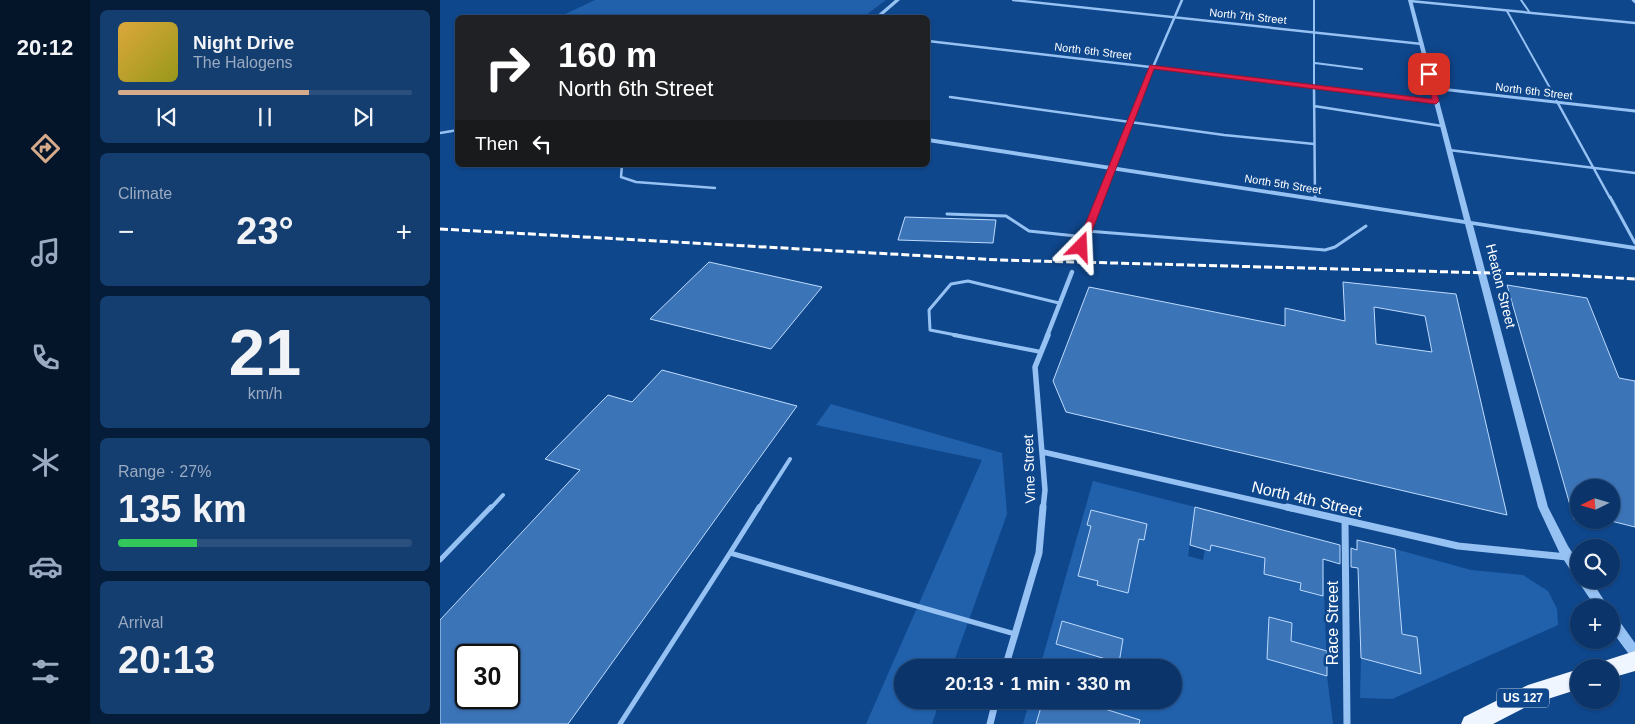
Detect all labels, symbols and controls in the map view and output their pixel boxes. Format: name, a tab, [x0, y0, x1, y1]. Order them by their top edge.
street label: North 7th Street	[1209, 6, 1287, 26]
text: Night Drive	[193, 32, 294, 53]
text: 20:12	[17, 35, 73, 60]
icon: right	[475, 35, 540, 100]
text: 160 m	[558, 35, 657, 74]
street label: North 6th Street	[1054, 40, 1132, 62]
pin	[1408, 53, 1450, 95]
text: The Halogens	[193, 54, 293, 71]
icon: arrive	[1415, 60, 1443, 88]
text: North 6th Street	[558, 76, 713, 101]
street label: North 6th Street	[1495, 80, 1573, 102]
icon: previous	[153, 103, 181, 131]
icon: pause	[251, 103, 279, 131]
icon: next	[349, 103, 377, 131]
icon: left	[528, 130, 556, 158]
icon: directions	[28, 131, 63, 166]
text: Then	[475, 133, 518, 154]
street label: North 5th Street	[1244, 172, 1322, 196]
text: Climate	[118, 185, 172, 202]
text: 23°	[236, 210, 294, 252]
text: −	[118, 216, 134, 247]
text: +	[396, 216, 412, 247]
position arrow	[1054, 220, 1106, 272]
icon: music	[28, 235, 63, 270]
street label: Heaton Street	[1483, 242, 1519, 330]
text: 21	[229, 316, 301, 389]
icon: phone	[28, 340, 63, 375]
text: km/h	[248, 385, 282, 402]
street label: Vine Street	[1020, 434, 1038, 504]
icon: climate	[28, 445, 63, 480]
text: Range · 27%	[118, 463, 211, 480]
street label: North 4th Street	[1250, 478, 1364, 520]
north arrow	[1570, 479, 1620, 529]
map controls	[1570, 479, 1620, 709]
text: 135 km	[118, 488, 247, 530]
button: search	[1570, 539, 1620, 589]
icon: car	[28, 549, 63, 584]
street label: Race Street	[1324, 580, 1341, 665]
button: +	[1570, 599, 1620, 649]
text: Arrival	[118, 614, 163, 631]
text: 20:13	[118, 639, 215, 681]
speed limit sign: 30	[455, 644, 520, 709]
icon: filters	[28, 654, 63, 689]
button: −	[1570, 659, 1620, 709]
text: 20:13 · 1 min · 330 m	[945, 673, 1131, 694]
road number: US 127	[1497, 688, 1549, 708]

